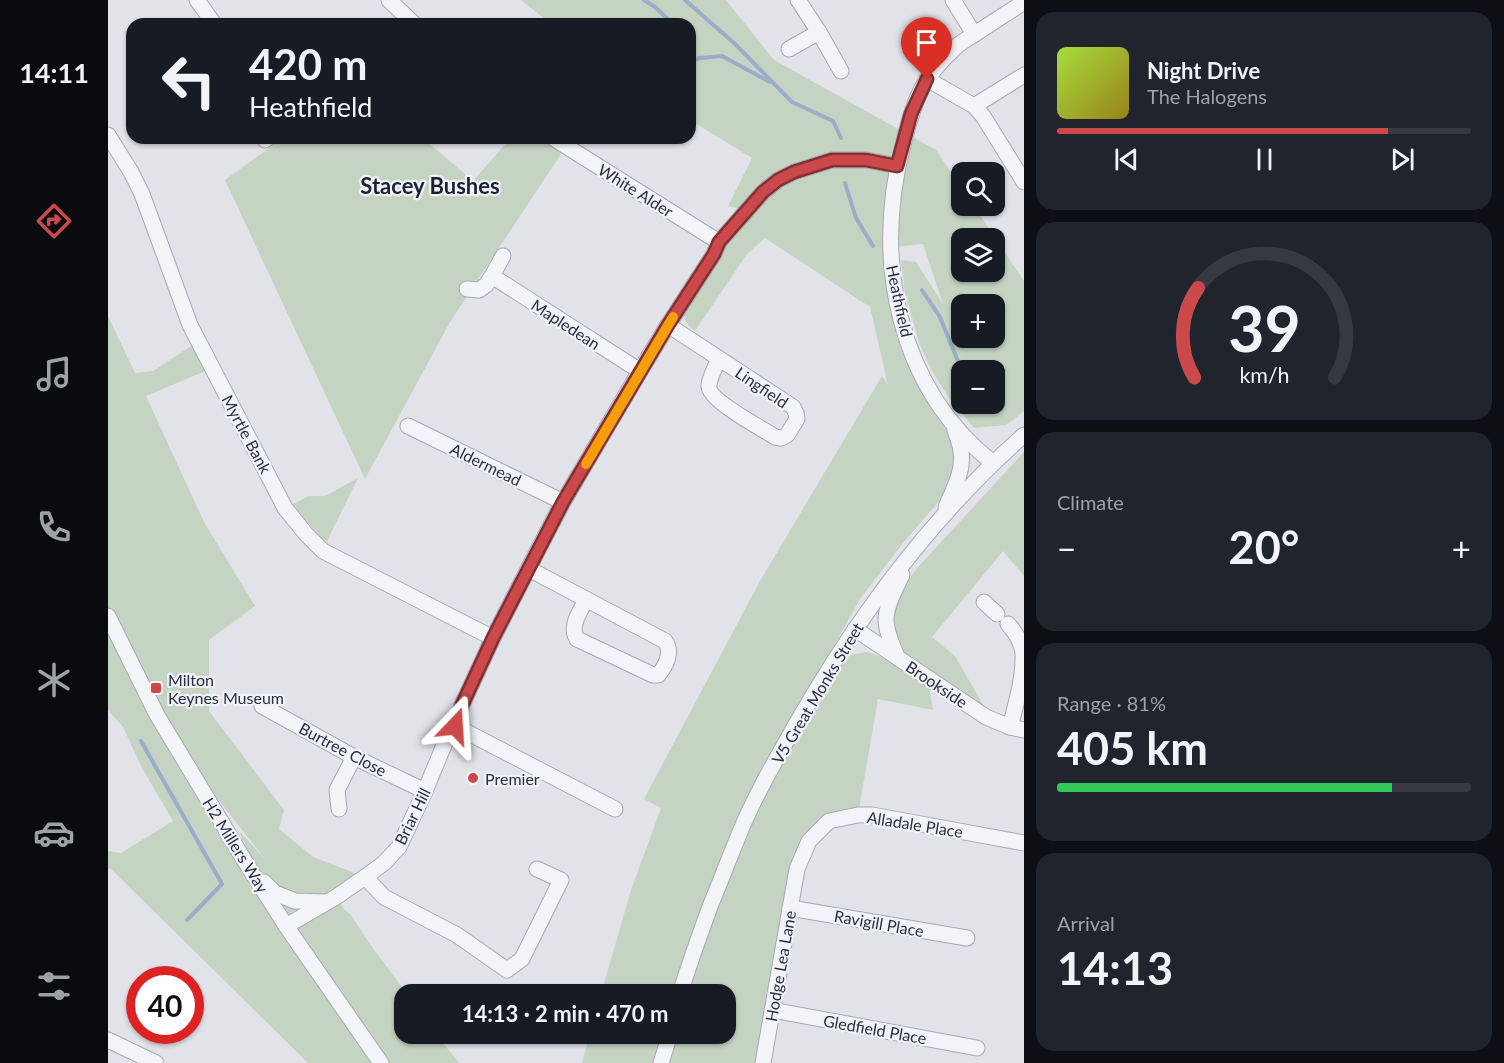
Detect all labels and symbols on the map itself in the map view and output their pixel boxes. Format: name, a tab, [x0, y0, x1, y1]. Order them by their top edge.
pin	[901, 17, 952, 79]
street label: White Alder	[595, 159, 677, 221]
district label: Stacey Bushes	[360, 172, 500, 199]
street label: Heathfield	[883, 263, 917, 339]
street label: Mapledean	[528, 295, 604, 353]
street label: Lingfield	[732, 362, 792, 412]
street label: Myrtle Bank	[218, 392, 276, 477]
street label: Aldermead	[448, 439, 524, 489]
street label: V5 Great Monks Street	[767, 619, 867, 767]
street label: Brookside	[903, 657, 971, 711]
place label: Milton Keynes Museum	[168, 670, 284, 707]
marker: Milton Keynes Museum	[149, 681, 163, 695]
position arrow	[423, 694, 487, 758]
street label: Burtree Close	[296, 718, 390, 780]
place label: Premier	[485, 769, 540, 788]
marker: Premier	[466, 771, 480, 785]
street label: Briar Hill	[390, 784, 434, 848]
street label: H2 Millers Way	[199, 794, 273, 897]
street label: Alladale Place	[866, 807, 964, 841]
street label: Ravigill Place	[833, 906, 925, 940]
street label: Hodge Lea Lane	[761, 909, 799, 1023]
speed limit sign: 40	[126, 966, 204, 1044]
street label: Gledfield Place	[822, 1011, 928, 1047]

